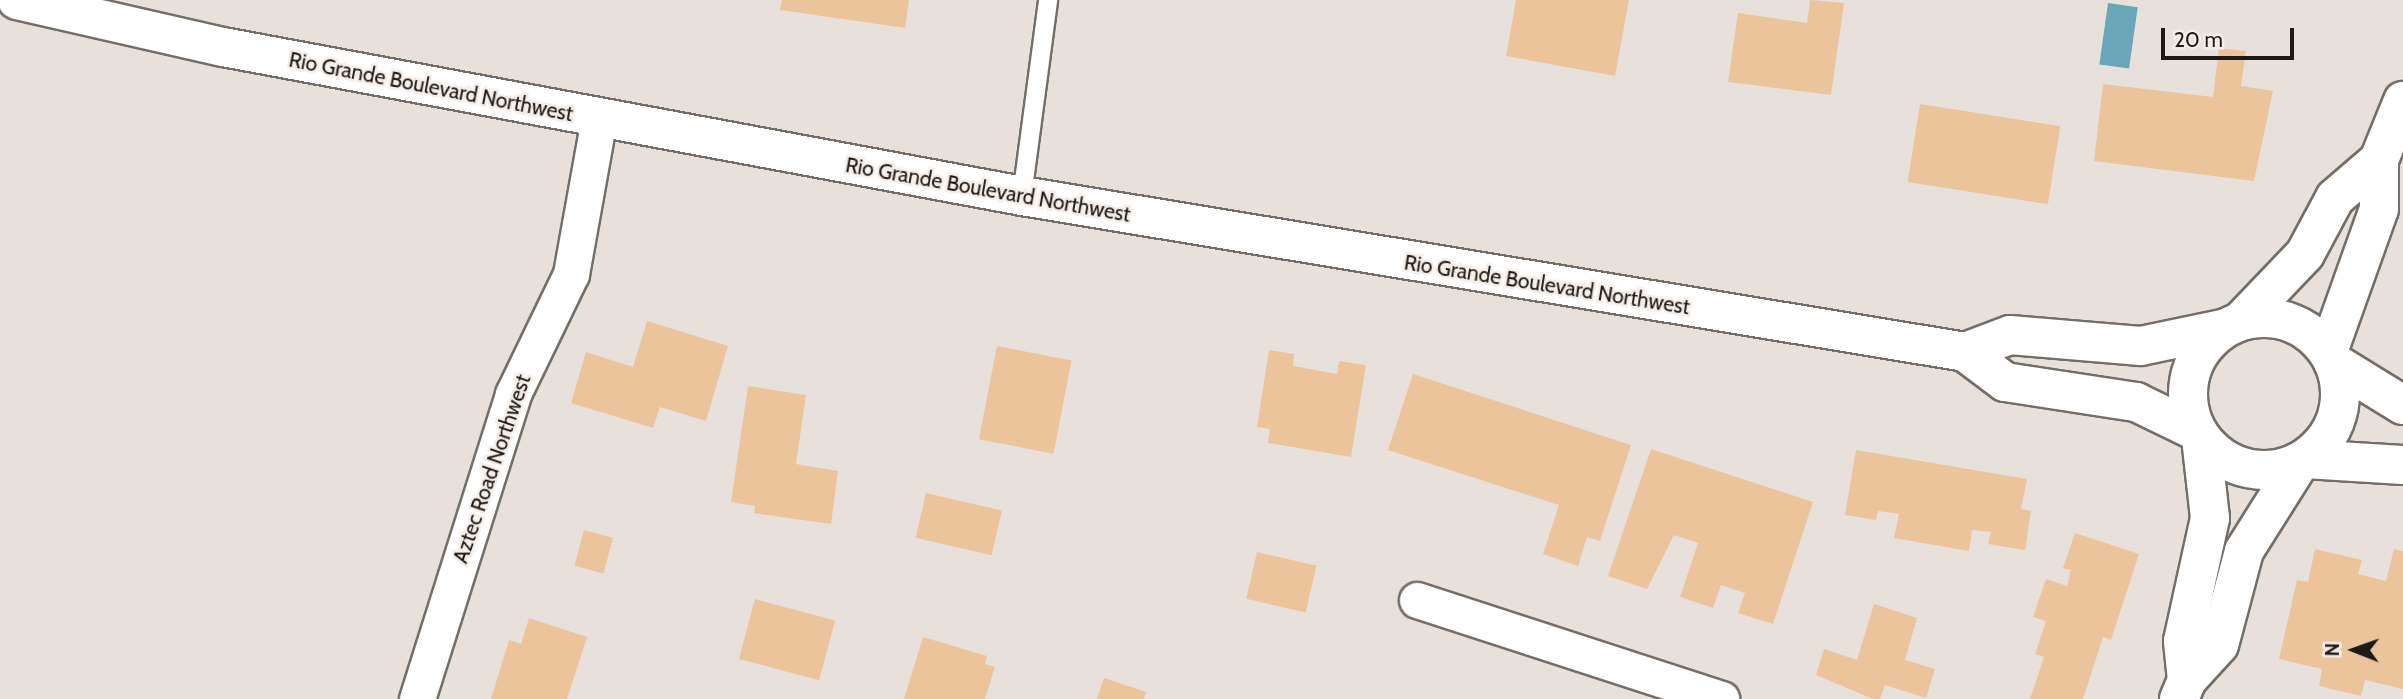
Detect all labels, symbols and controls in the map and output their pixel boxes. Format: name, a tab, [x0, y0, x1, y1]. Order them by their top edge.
scale bar	[2165, 14, 2298, 58]
text: 20 m	[2174, 27, 2223, 52]
street label: Rio Grande Boulevard Northwest	[287, 47, 575, 127]
street label: Rio Grande Boulevard Northwest	[844, 153, 1132, 227]
street label: Rio Grande Boulevard Northwest	[1402, 250, 1692, 320]
street label: Aztec Road Northwest	[448, 371, 536, 567]
north arrow	[2319, 615, 2389, 685]
text: N	[2321, 643, 2344, 657]

